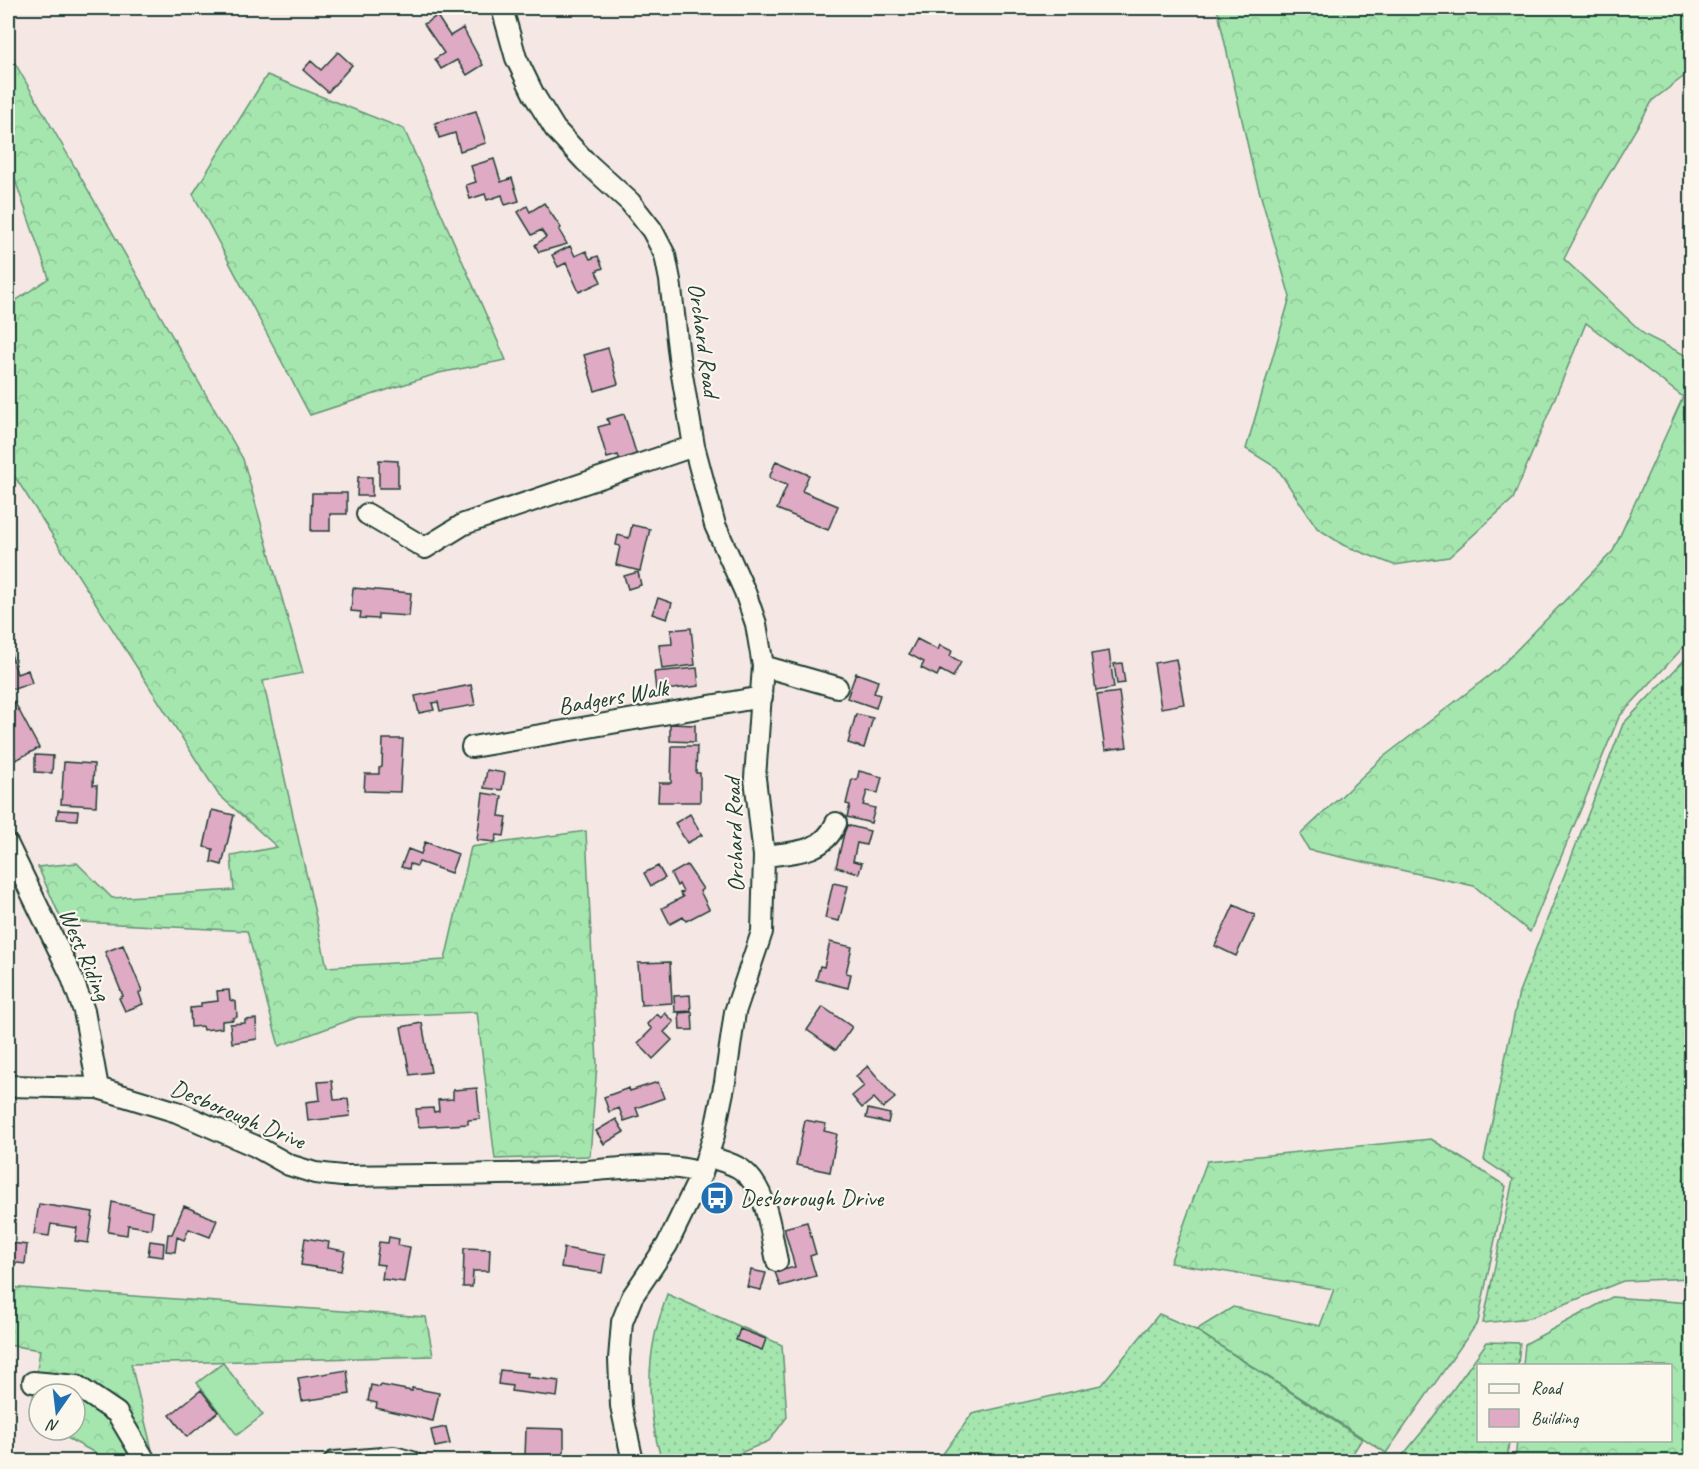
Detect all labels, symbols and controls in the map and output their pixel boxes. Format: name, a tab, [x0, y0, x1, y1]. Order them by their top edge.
street label: Orchard Road	[681, 281, 727, 402]
street label: Badgers Walk	[556, 672, 673, 721]
street label: Orchard Road	[717, 774, 751, 893]
street label: West Riding	[52, 904, 119, 1007]
street label: Desborough Drive	[166, 1072, 312, 1157]
bus stop icon: Desborough Drive	[699, 1180, 735, 1216]
place label: Desborough Drive	[740, 1183, 885, 1213]
legend	[1477, 1364, 1672, 1442]
text: Road	[1531, 1377, 1564, 1399]
north arrow	[27, 1382, 87, 1442]
text: Building	[1531, 1407, 1580, 1429]
text: N	[43, 1414, 61, 1436]

